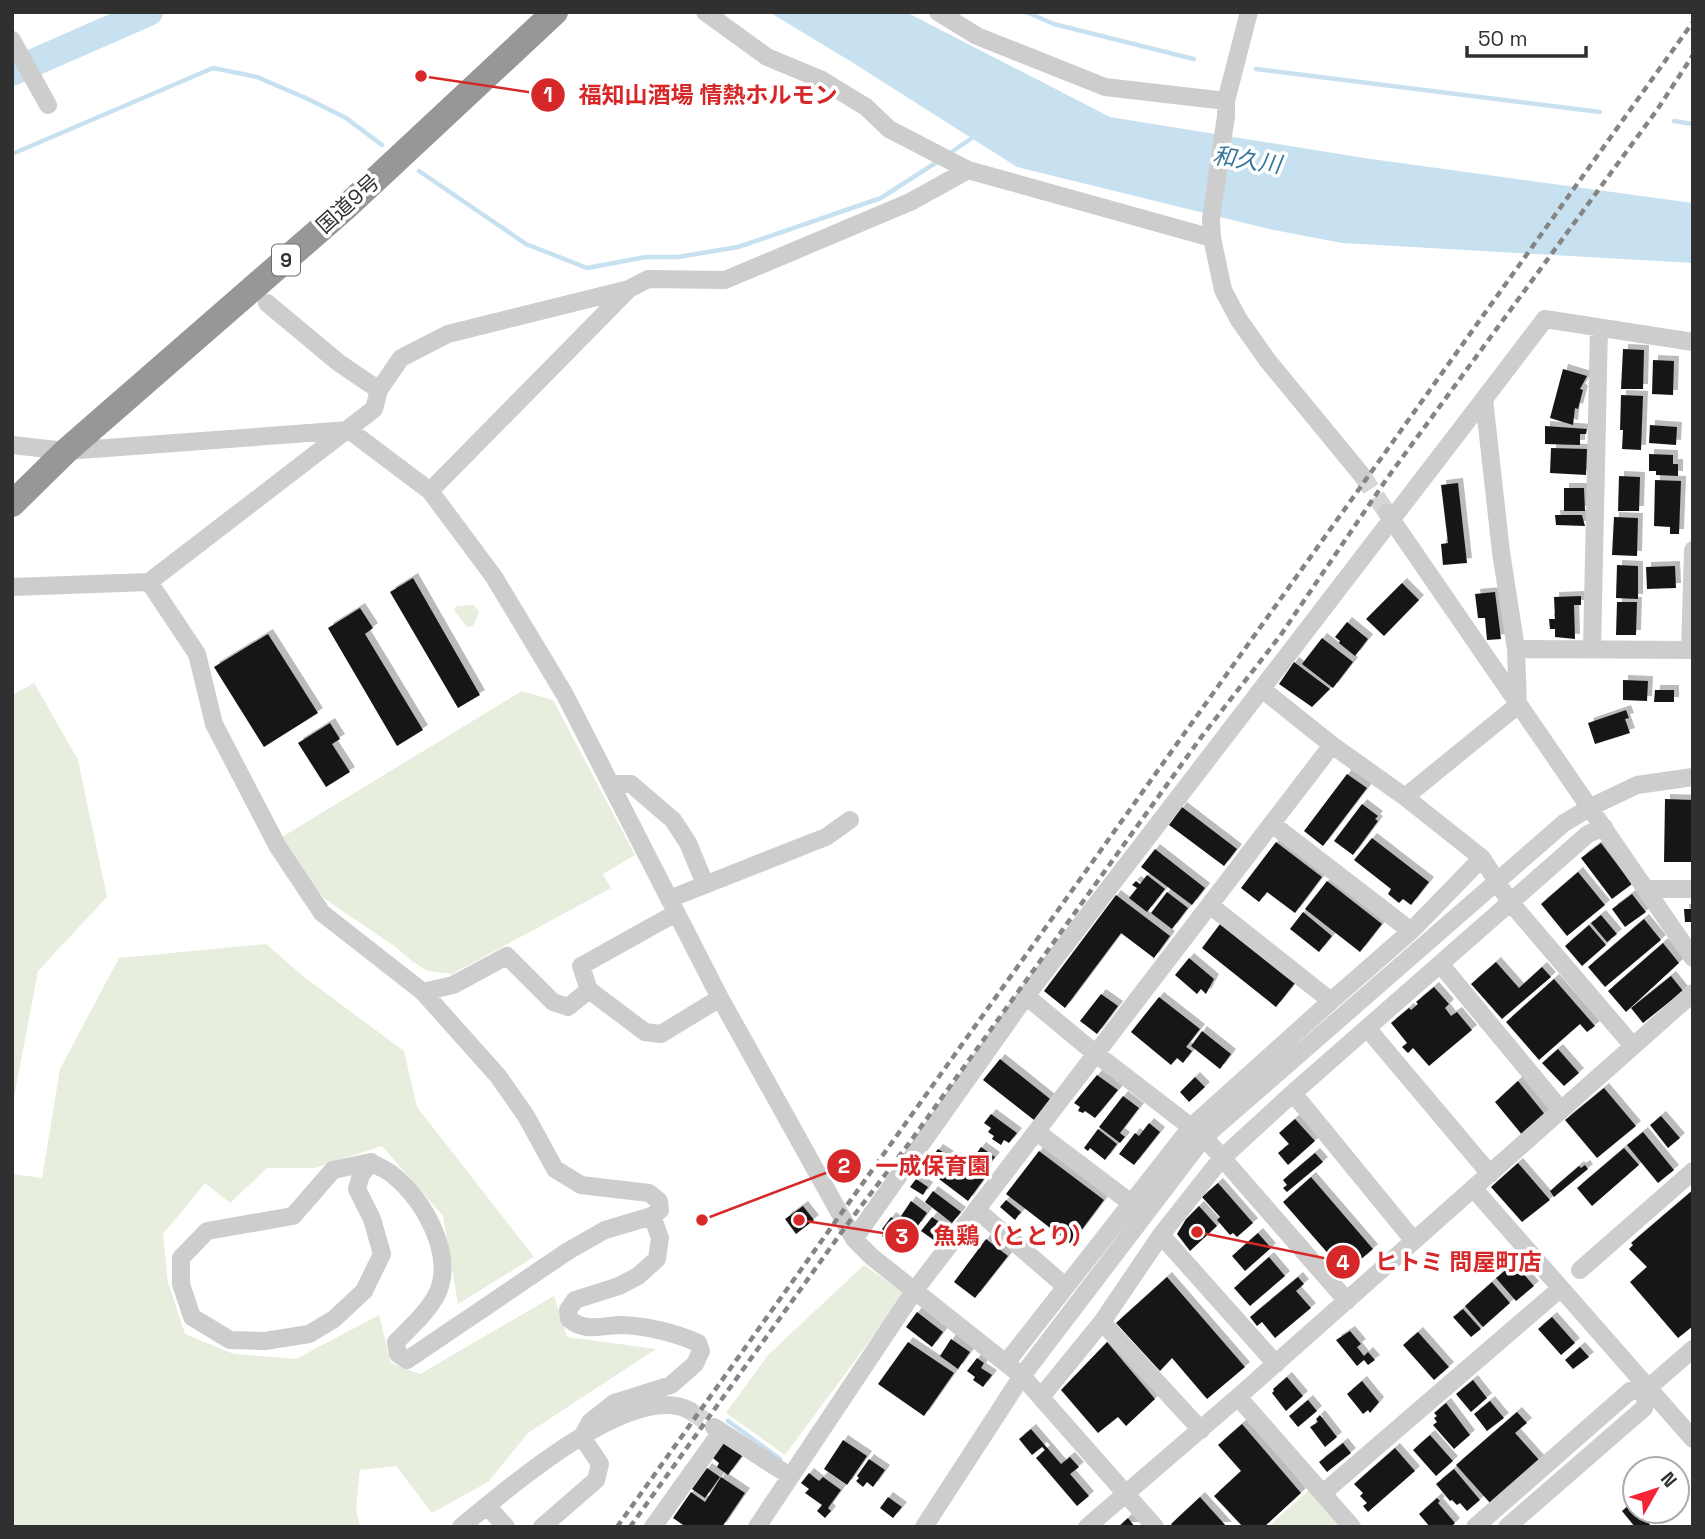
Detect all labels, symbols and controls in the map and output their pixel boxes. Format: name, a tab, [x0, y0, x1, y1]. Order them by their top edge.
scale bar	[1467, 14, 1586, 58]
text: 50 m	[1478, 25, 1528, 52]
callout: 福知山酒場 情熱ホルモン	[530, 73, 852, 117]
text: 福知山酒場 情熱ホルモン	[579, 80, 837, 110]
text: 1	[543, 81, 553, 108]
water label: 和久川	[1211, 140, 1286, 180]
street label: 国道9号	[310, 168, 385, 239]
road number: 9	[272, 244, 300, 276]
callout: 一成保育園	[827, 1144, 1005, 1188]
text: 一成保育園	[876, 1151, 991, 1181]
text: 2	[838, 1152, 850, 1179]
callout: 魚鶏（ととり）	[885, 1214, 1109, 1258]
text: 魚鶏（ととり）	[934, 1221, 1095, 1251]
text: 3	[896, 1223, 908, 1250]
callout: ヒトミ 問屋町店	[1326, 1240, 1556, 1284]
text: ヒトミ 問屋町店	[1375, 1247, 1541, 1277]
text: 4	[1336, 1249, 1350, 1276]
north arrow	[1621, 1455, 1691, 1525]
text: N	[1655, 1467, 1683, 1492]

